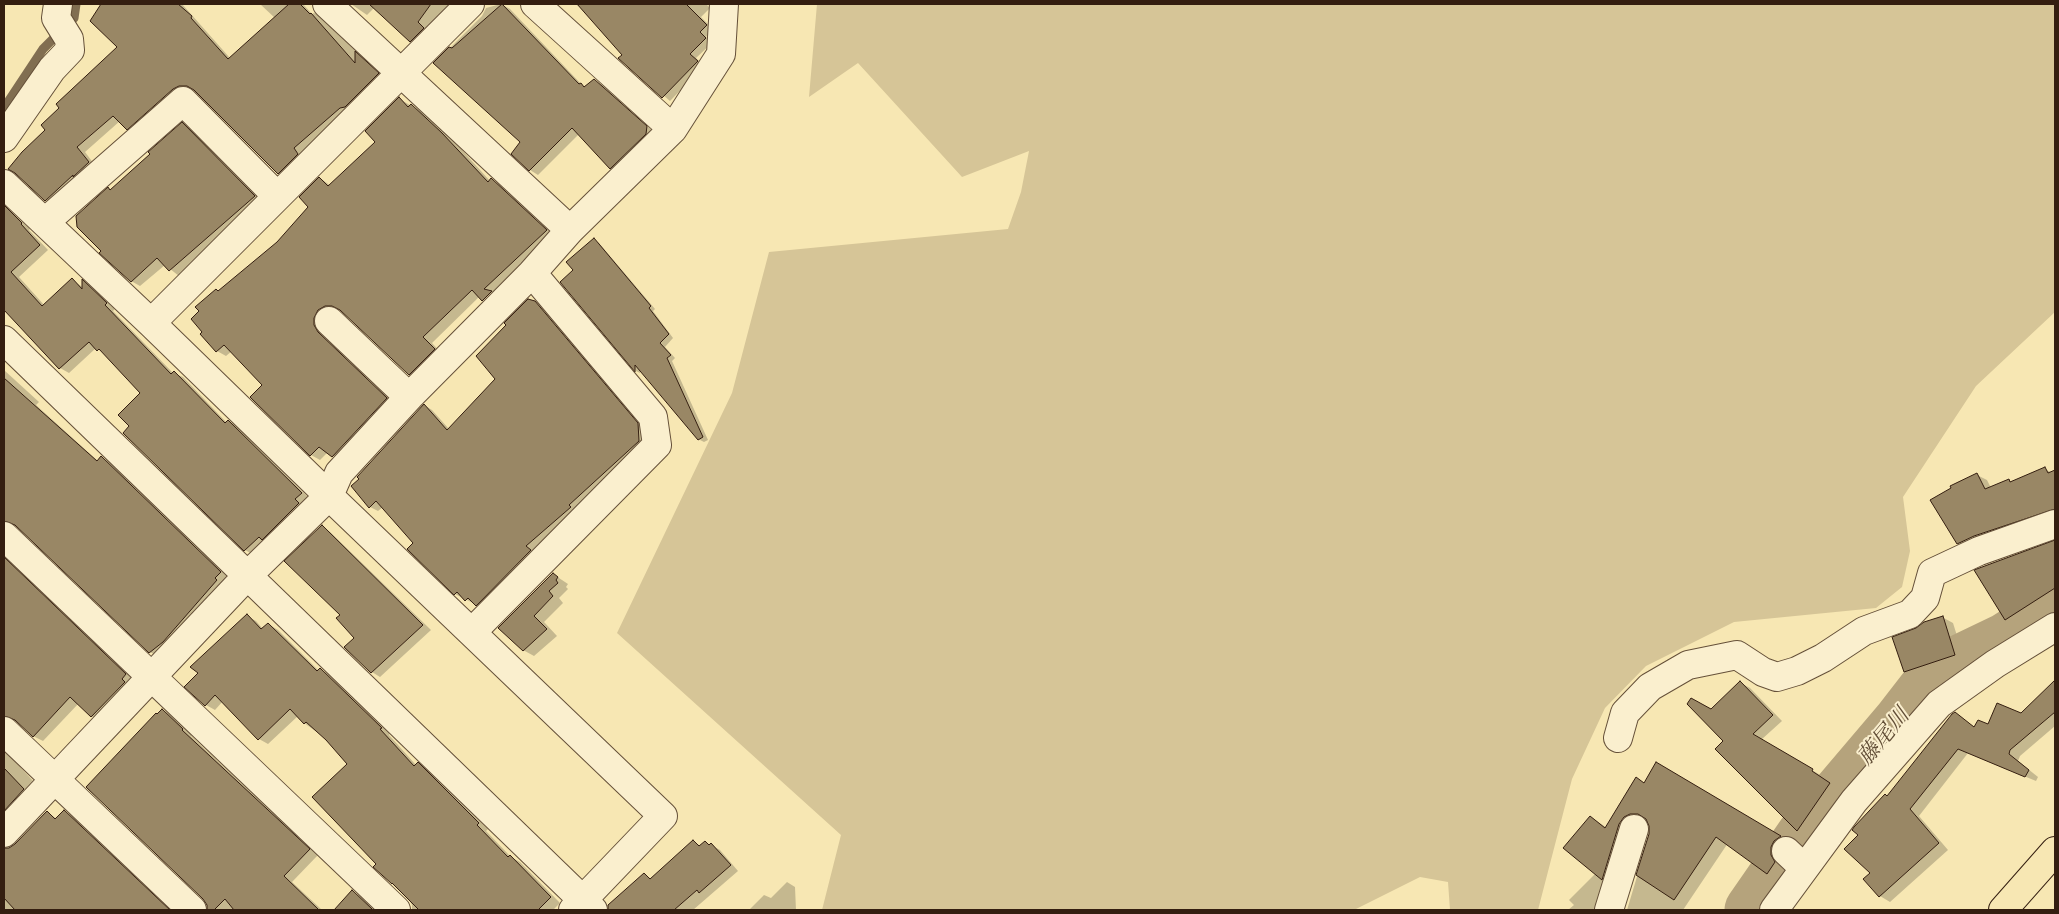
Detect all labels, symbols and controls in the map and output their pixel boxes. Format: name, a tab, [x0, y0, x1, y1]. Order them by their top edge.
water label: 藤尾川	[1854, 704, 1916, 772]

